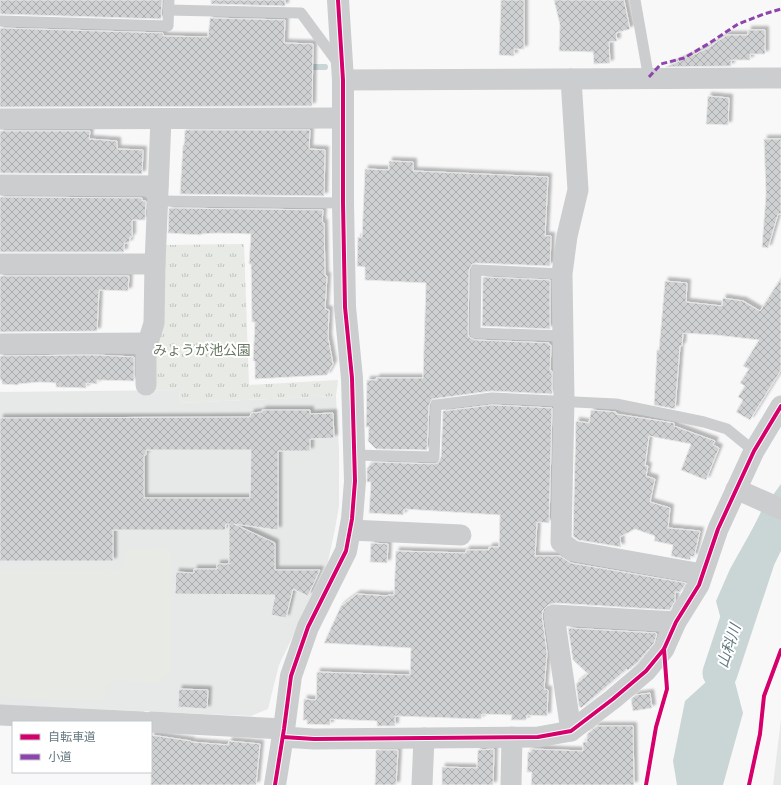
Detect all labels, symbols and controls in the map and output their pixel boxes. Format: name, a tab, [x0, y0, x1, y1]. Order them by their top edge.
park label: みょうが池公園	[153, 342, 251, 359]
water label: 山科川	[713, 620, 745, 670]
legend	[12, 721, 152, 773]
text: 自転車道	[48, 730, 96, 744]
text: 小道	[48, 750, 72, 764]

